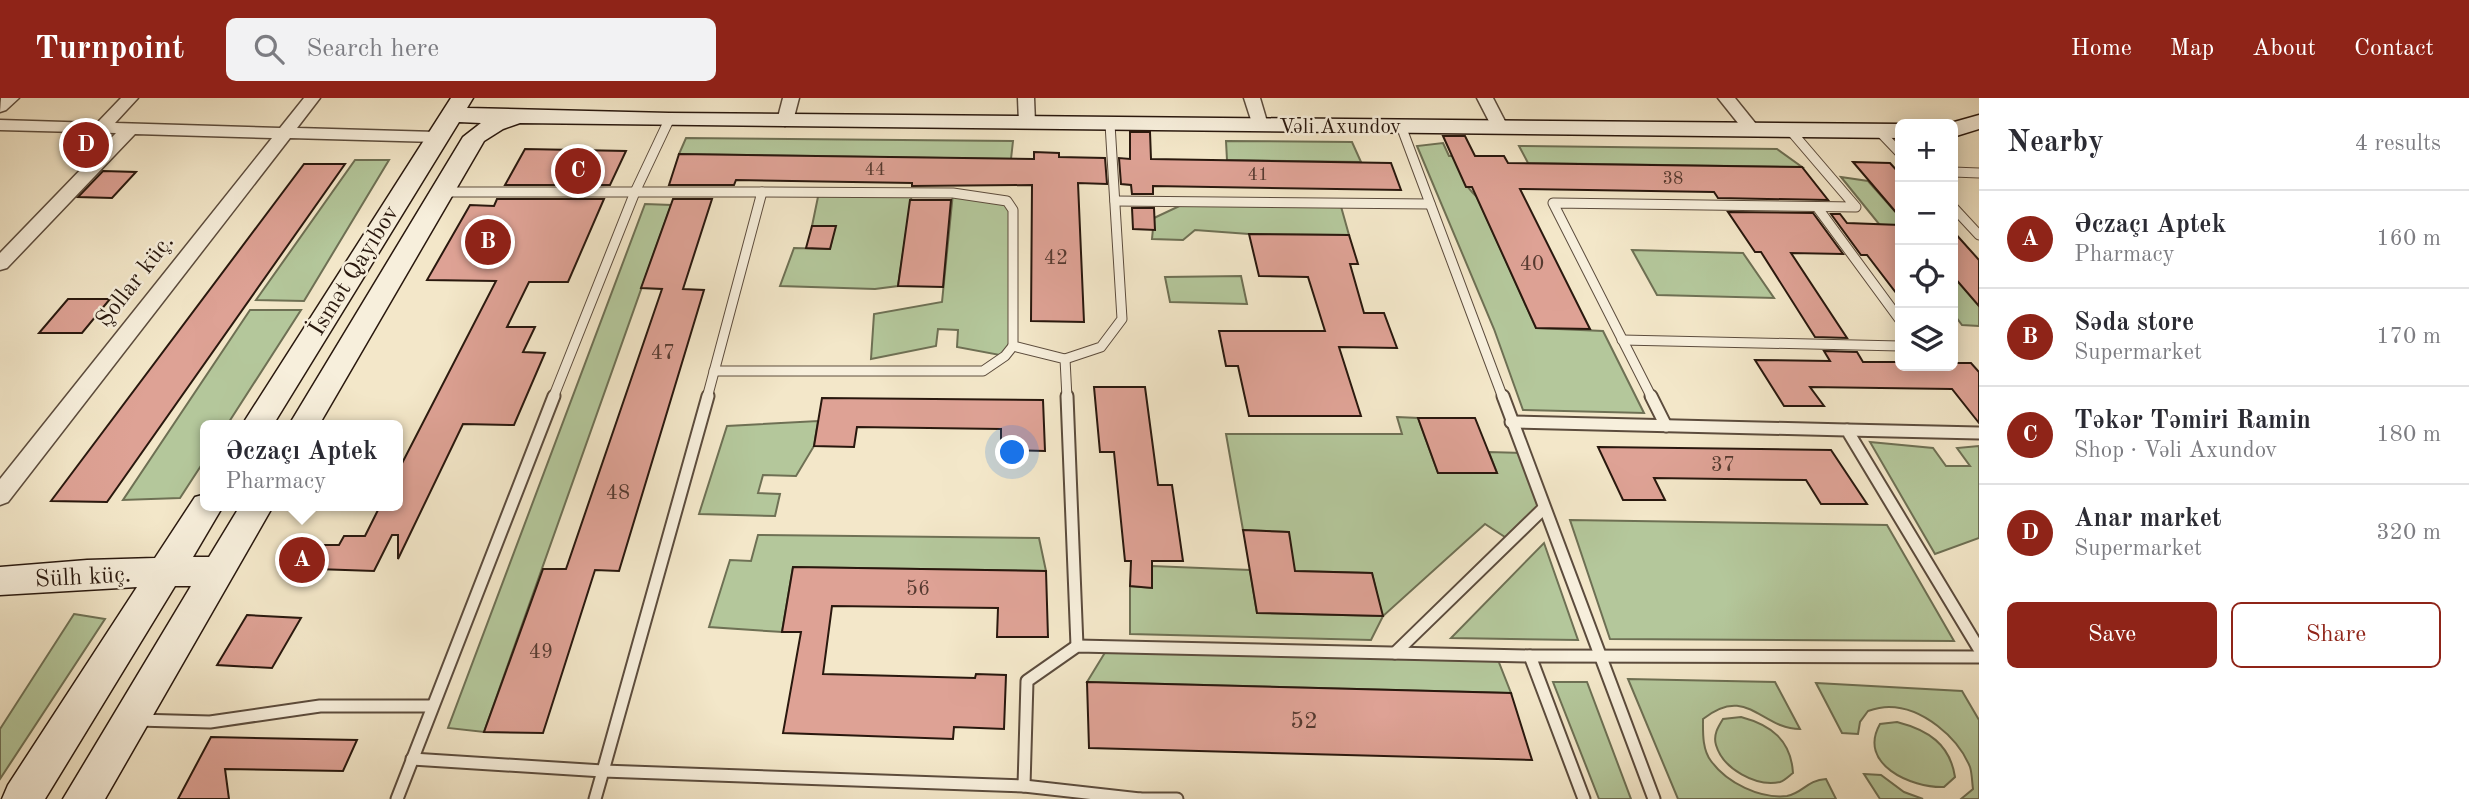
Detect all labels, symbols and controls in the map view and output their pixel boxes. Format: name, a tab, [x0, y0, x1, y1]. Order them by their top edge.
search box	[226, 18, 716, 81]
icon: search	[250, 30, 288, 68]
text: Turnpoint	[35, 33, 184, 66]
text: Search here	[306, 36, 439, 62]
text: Home	[2071, 37, 2132, 61]
text: Map	[2170, 37, 2214, 61]
text: About	[2252, 37, 2316, 61]
text: Contact	[2354, 37, 2434, 61]
street label: Vəli Axundov	[1279, 117, 1401, 138]
pin: D	[63, 119, 109, 171]
map controls	[1895, 119, 1958, 371]
button: +	[1895, 119, 1958, 182]
text: Nearby	[2007, 128, 2104, 158]
text: 4 results	[2355, 132, 2441, 155]
pin: C	[555, 145, 601, 197]
house number: 44	[865, 161, 885, 179]
house number: 41	[1248, 166, 1268, 184]
house number: 38	[1663, 170, 1683, 188]
button: −	[1895, 182, 1958, 245]
street label: İsmət Qayıbov	[303, 200, 404, 340]
text: Əczaçı Aptek	[2074, 212, 2226, 238]
pin: B	[465, 216, 511, 268]
text: A	[2021, 227, 2039, 250]
text: 160 m	[2376, 227, 2441, 250]
street label: Şollar küç.	[92, 230, 179, 332]
text: Pharmacy	[2074, 243, 2175, 266]
button: locate	[1895, 245, 1958, 308]
house number: 42	[1044, 248, 1068, 269]
house number: 40	[1520, 254, 1544, 275]
button: layers	[1895, 308, 1958, 371]
text: Səda store	[2074, 310, 2194, 336]
text: B	[2022, 325, 2038, 348]
text: 170 m	[2376, 325, 2441, 348]
text: Supermarket	[2074, 341, 2202, 364]
house number: 47	[651, 343, 675, 364]
text: Tәkәr Tәmiri Ramin	[2074, 408, 2311, 434]
popup	[200, 420, 403, 511]
text: C	[2022, 423, 2038, 446]
text: 180 m	[2376, 423, 2441, 446]
your location	[995, 435, 1029, 469]
text: Əczaçı Aptek	[225, 439, 378, 465]
text: Shop · Vəli Axundov	[2074, 439, 2277, 462]
house number: 37	[1711, 455, 1735, 476]
text: Pharmacy	[225, 470, 326, 493]
house number: 48	[606, 483, 630, 504]
text: Anar market	[2074, 506, 2221, 532]
text: D	[2021, 521, 2039, 544]
text: 320 m	[2376, 521, 2441, 544]
pin: A	[279, 534, 325, 586]
text: Supermarket	[2074, 537, 2202, 560]
street label: Sülh küç.	[34, 563, 132, 593]
house number: 56	[906, 579, 930, 600]
button: Save	[2007, 602, 2217, 668]
button: Share	[2231, 602, 2441, 668]
house number: 49	[529, 642, 553, 663]
house number: 52	[1290, 710, 1318, 734]

